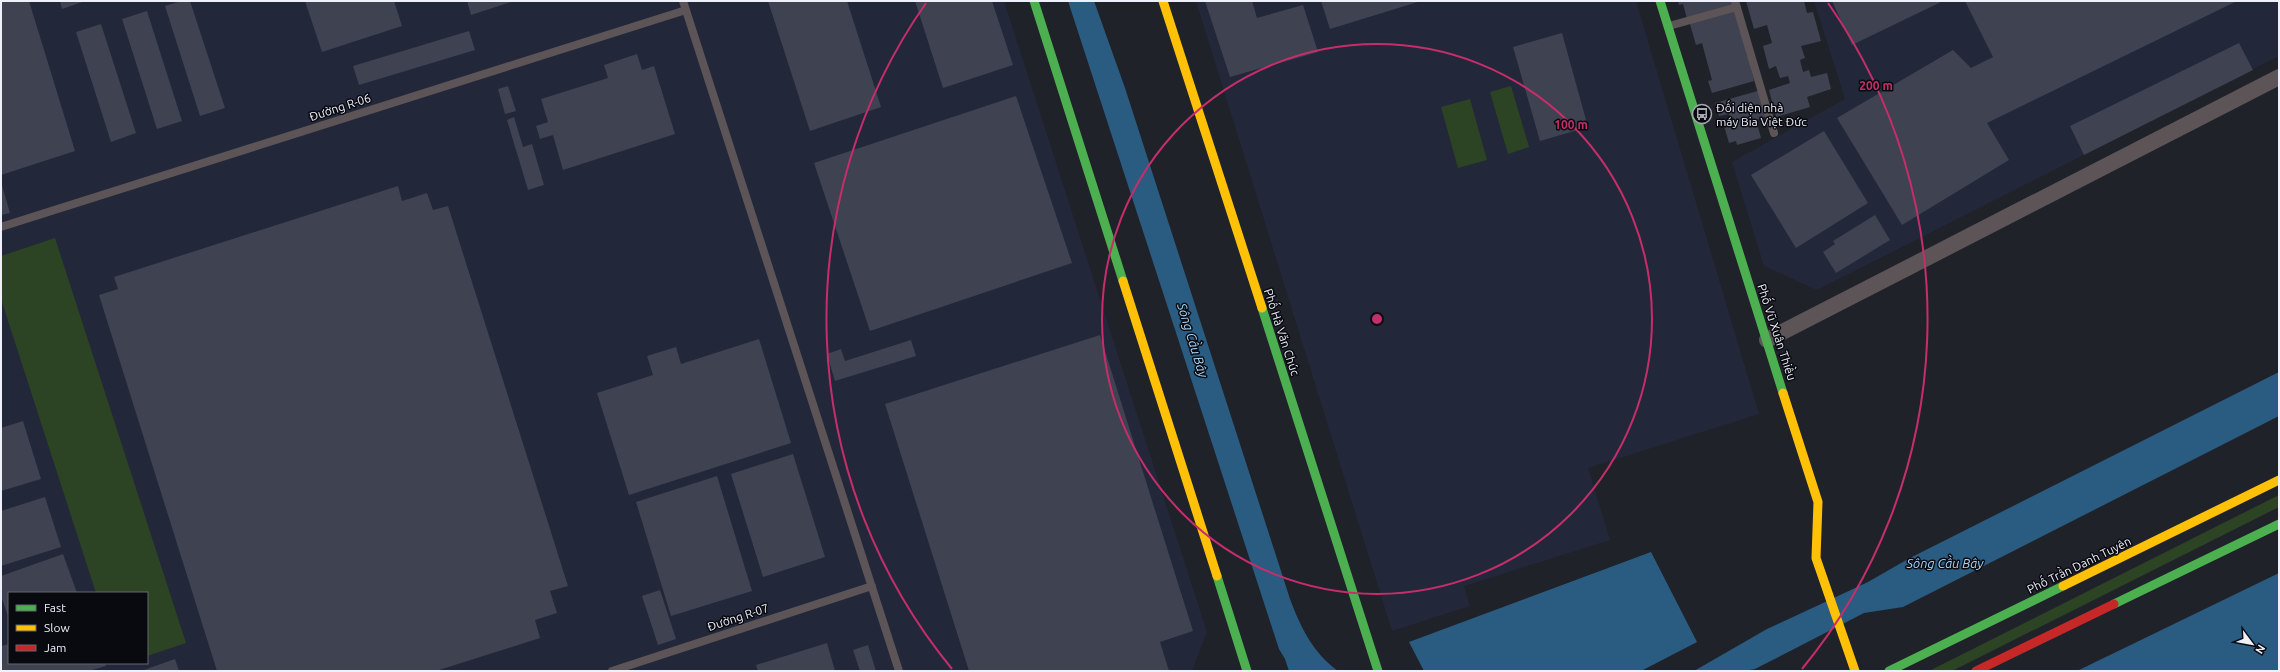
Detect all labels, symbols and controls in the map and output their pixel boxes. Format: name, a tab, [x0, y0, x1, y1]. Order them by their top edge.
text: 200 m	[1859, 79, 1893, 92]
street label: Đường R-06	[308, 91, 373, 123]
place label: Đối diện nhà máy Bia Việt Đức	[1716, 100, 1807, 129]
bus stop icon: Đối diện nhà máy Bia Việt Đức	[1691, 103, 1713, 125]
text: 100 m	[1554, 118, 1588, 131]
street label: Phố Vũ Xuân Thiều	[1755, 282, 1800, 382]
street label: Phố Hà Văn Chúc	[1262, 286, 1303, 378]
water label: Sông Cầu Bây	[1175, 300, 1213, 380]
centre of rings	[1370, 312, 1384, 326]
street label: Phố Trần Danh Tuyên	[2025, 533, 2133, 596]
water label: Sông Cầu Bây	[1906, 554, 1984, 570]
legend	[8, 592, 148, 664]
text: Fast	[44, 601, 66, 614]
street label: Đường R-07	[706, 601, 770, 633]
text: Slow	[44, 621, 70, 634]
north arrow	[2232, 624, 2272, 664]
text: Jam	[44, 641, 66, 654]
text: N	[2253, 643, 2268, 656]

